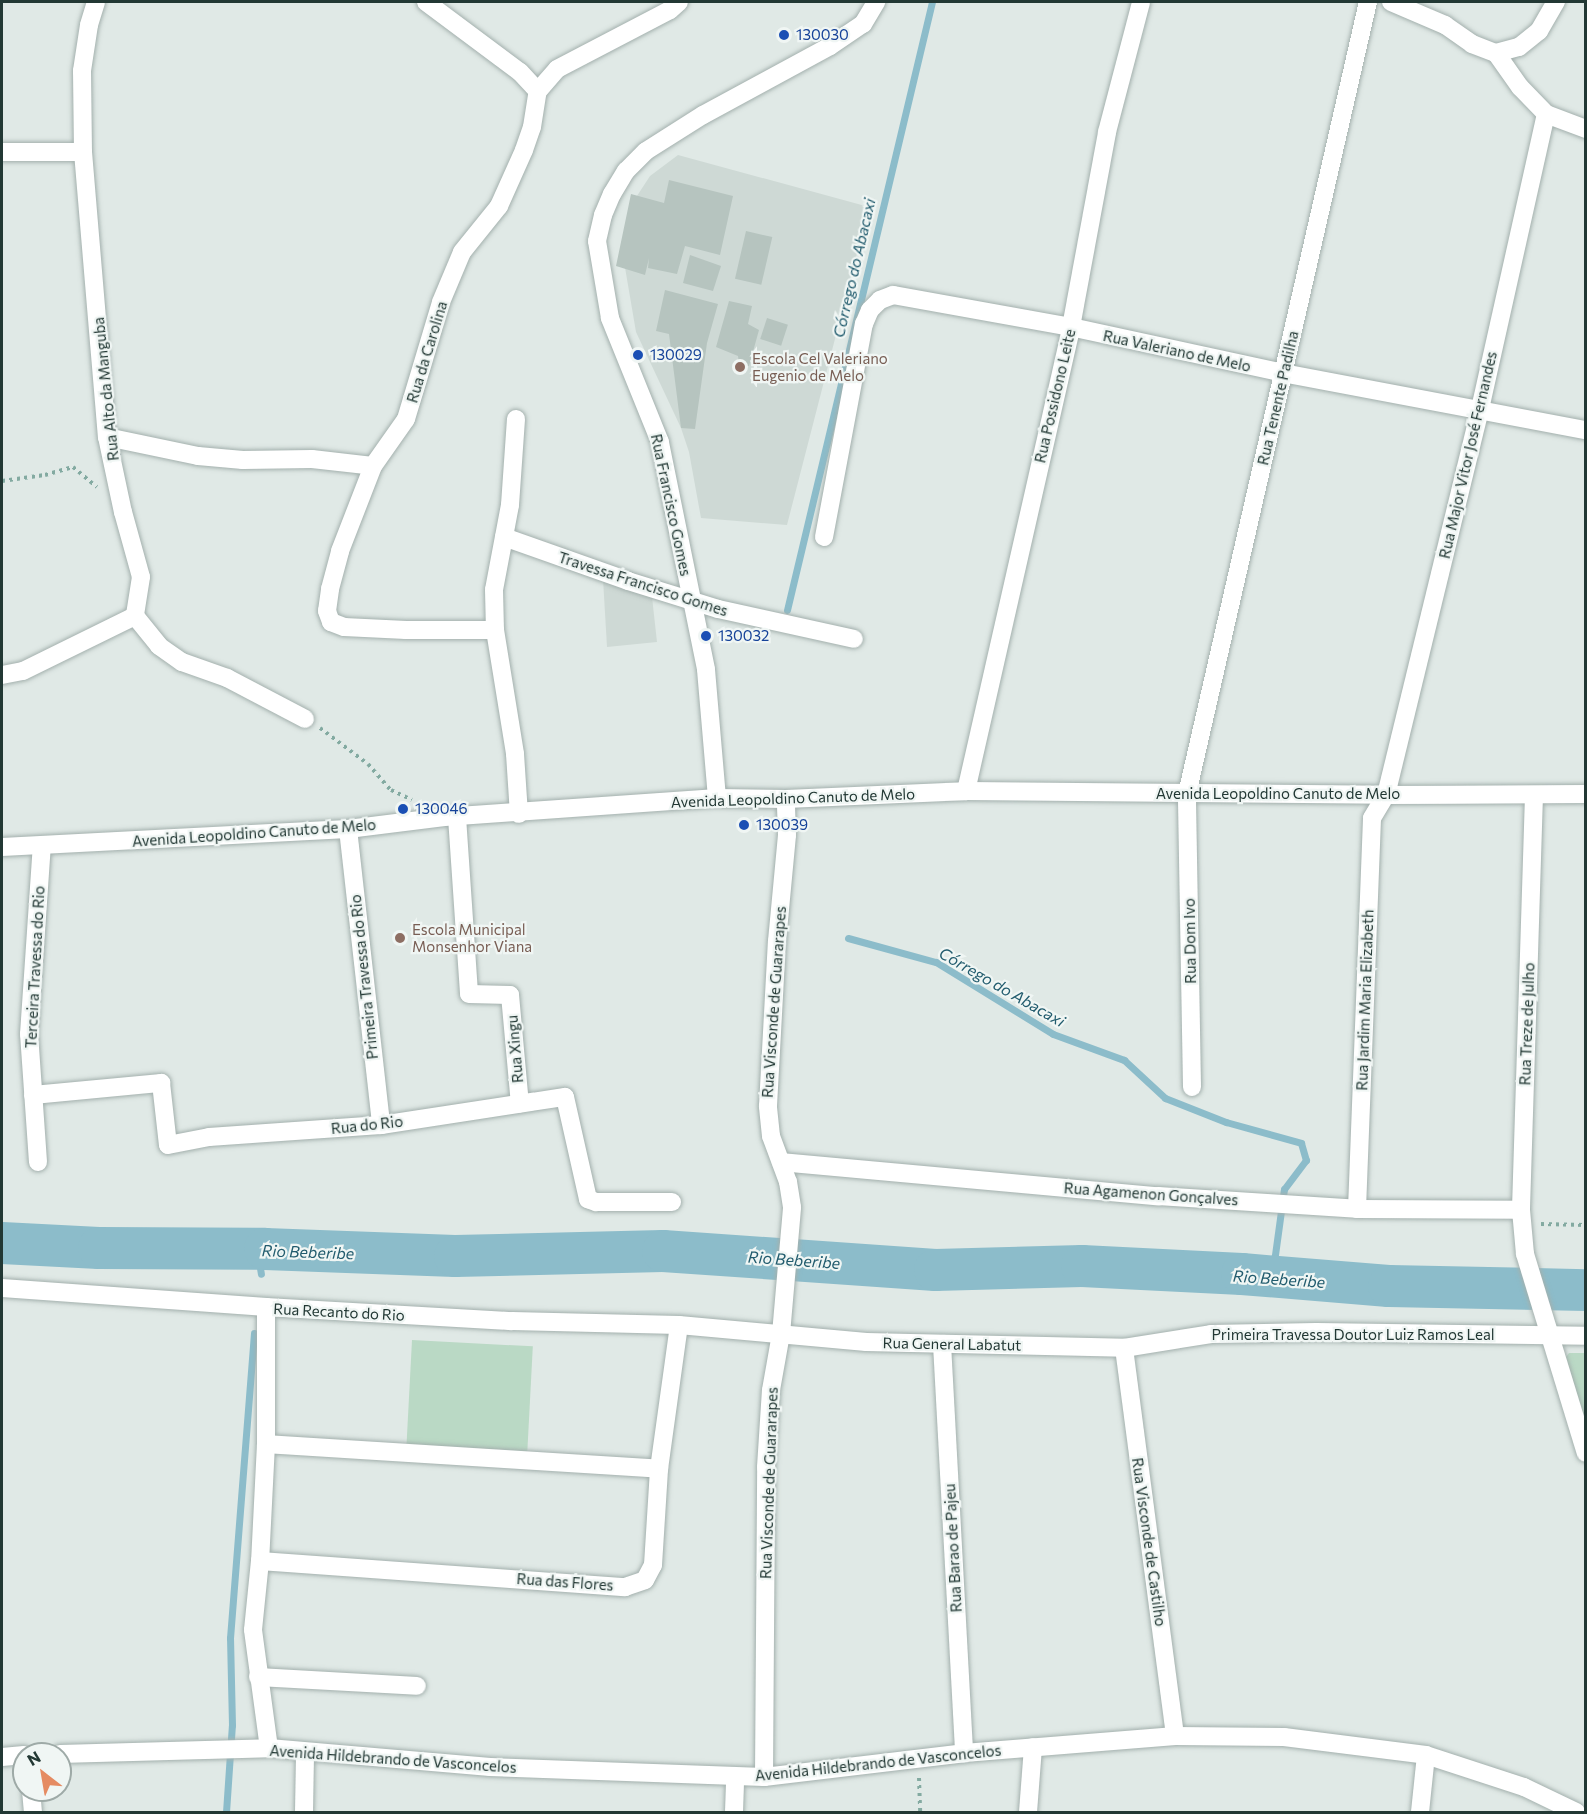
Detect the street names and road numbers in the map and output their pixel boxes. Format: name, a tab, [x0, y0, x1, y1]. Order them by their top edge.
street label: Rua da Carolina	[403, 299, 451, 405]
street label: Rua Alto da Manguba	[90, 316, 122, 462]
street label: Rua Possidono Leite	[1031, 327, 1079, 465]
street label: Rua Valeriano de Melo	[1101, 327, 1253, 375]
street label: Rua Tenente Padilha	[1254, 329, 1302, 467]
street label: Rua Major Vitor José Fernandes	[1435, 350, 1501, 560]
street label: Rua Francisco Gomes	[647, 432, 695, 578]
street label: Travessa Francisco Gomes	[556, 548, 730, 620]
street label: Avenida Leopoldino Canuto de Melo	[671, 785, 915, 811]
street label: Avenida Leopoldino Canuto de Melo	[1156, 785, 1400, 803]
street label: Avenida Leopoldino Canuto de Melo	[131, 815, 377, 851]
street label: Terceira Travessa do Rio	[22, 885, 48, 1049]
street label: Primeira Travessa do Rio	[346, 894, 382, 1060]
street label: Rua Dom Ivo	[1180, 898, 1200, 984]
street label: Rua Visconde de Guararapes	[758, 906, 790, 1098]
street label: Rua Jardim Maria Elizabeth	[1353, 909, 1377, 1091]
street label: Rua Treze de Julho	[1516, 962, 1538, 1086]
street label: Rua Xingu	[503, 1014, 527, 1084]
street label: Rua do Rio	[330, 1112, 404, 1138]
street label: Rua Agamenon Gonçalves	[1063, 1179, 1239, 1209]
street label: Rua Recanto do Rio	[273, 1300, 405, 1324]
street label: Primeira Travessa Doutor Luiz Ramos Leal	[1211, 1326, 1495, 1344]
street label: Rua General Labatut	[883, 1334, 1021, 1354]
street label: Rua Visconde de Guararapes	[757, 1387, 781, 1579]
street label: Rua Visconde de Castilho	[1128, 1456, 1170, 1628]
street label: Rua Barao de Pajeu	[941, 1483, 965, 1613]
street label: Rua das Flores	[516, 1570, 614, 1594]
street label: Avenida Hildebrando de Vasconcelos	[269, 1741, 517, 1777]
street label: Avenida Hildebrando de Vasconcelos	[754, 1741, 1002, 1785]

